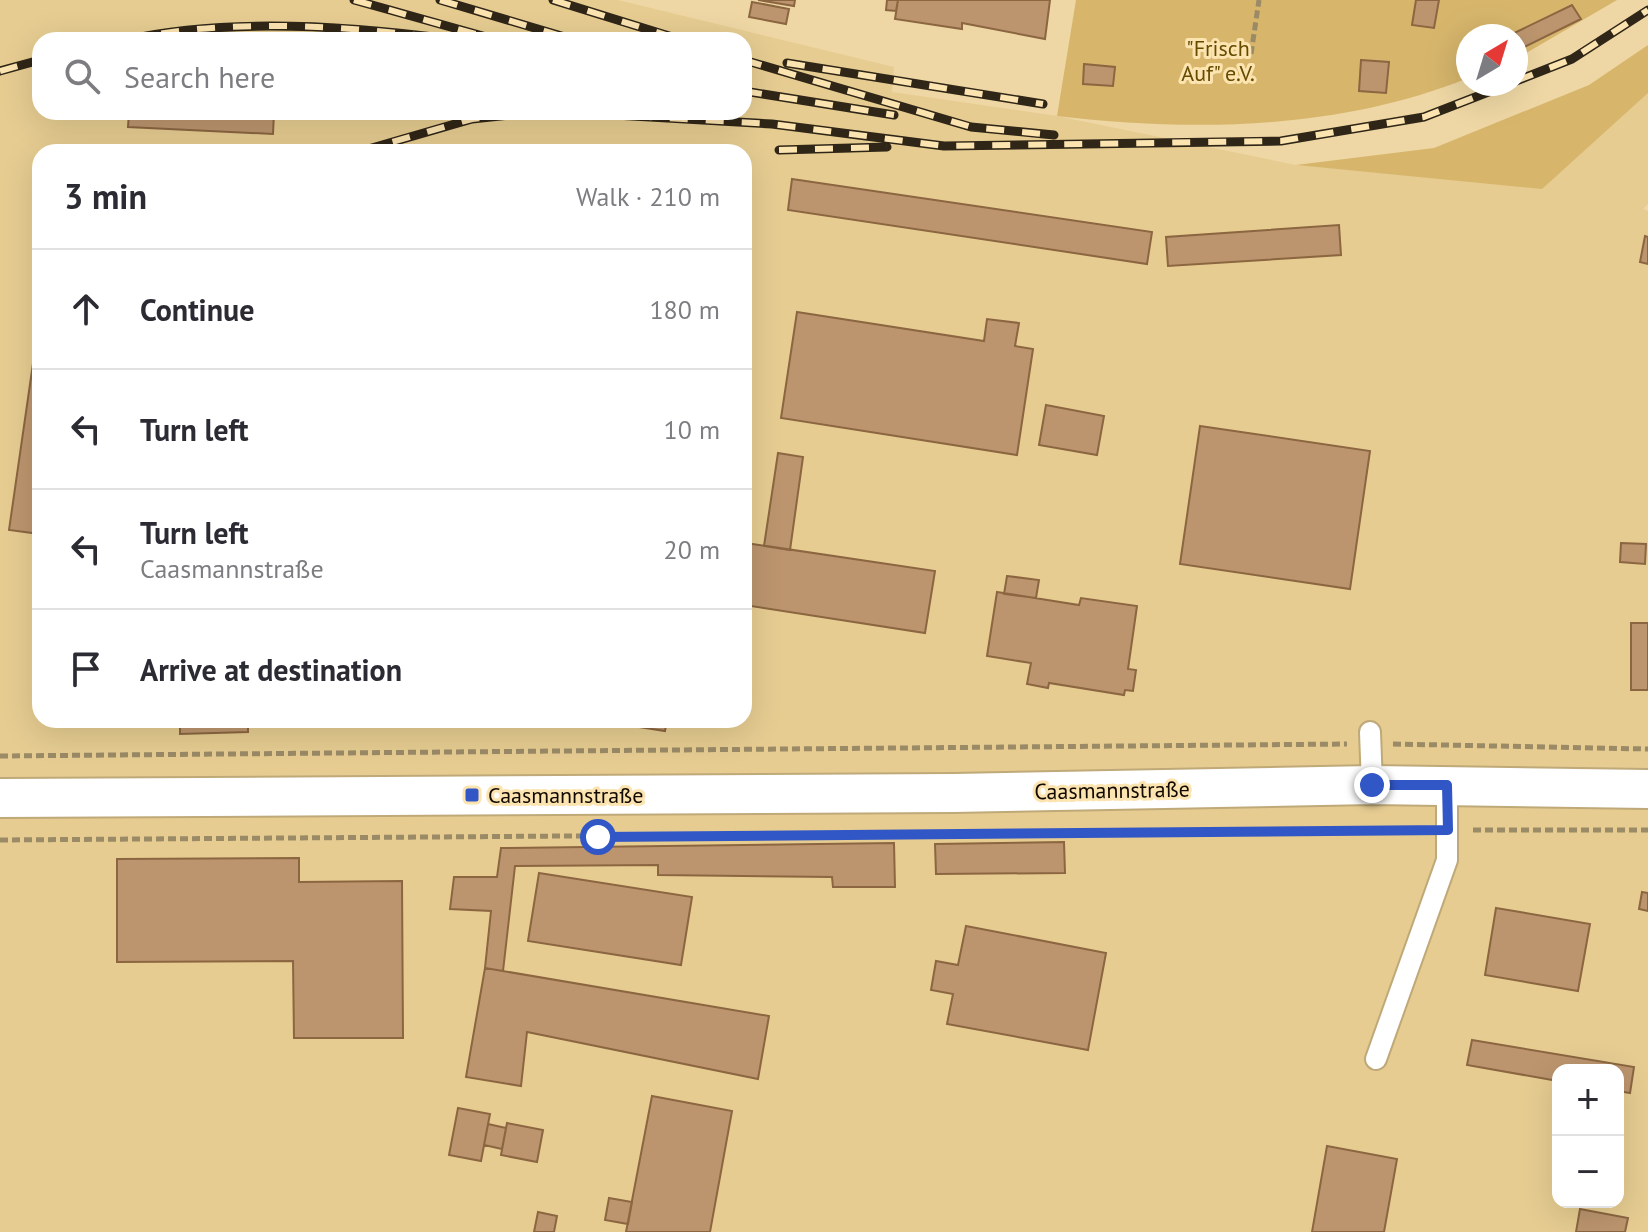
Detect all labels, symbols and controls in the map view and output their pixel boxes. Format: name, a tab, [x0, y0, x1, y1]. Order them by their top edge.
north arrow	[1456, 24, 1528, 96]
search box	[32, 32, 752, 120]
park label: "Frisch Auf" e.V.	[1181, 34, 1255, 87]
icon: search	[60, 54, 104, 98]
text: Search here	[124, 57, 275, 96]
text: 3 min	[64, 174, 147, 218]
text: Walk · 210 m	[576, 180, 720, 213]
icon: ahead	[64, 287, 108, 331]
text: Continue	[140, 290, 254, 329]
text: 180 m	[649, 293, 720, 326]
icon: left	[64, 407, 108, 451]
text: Turn left	[140, 410, 248, 449]
text: 10 m	[664, 413, 720, 446]
text: Turn left	[140, 513, 248, 552]
icon: left	[64, 527, 108, 571]
text: 20 m	[664, 533, 720, 566]
text: Caasmannstraße	[140, 552, 324, 585]
icon: arrive	[64, 647, 108, 691]
text: Arrive at destination	[140, 650, 402, 689]
route end	[1354, 767, 1390, 803]
street label: Caasmannstraße	[1034, 775, 1190, 805]
place label: Caasmannstraße	[488, 781, 643, 809]
marker: Caasmannstraße	[463, 786, 481, 804]
route start	[580, 819, 616, 855]
map controls	[1552, 1064, 1624, 1208]
button: +	[1552, 1064, 1624, 1136]
button: −	[1552, 1136, 1624, 1208]

